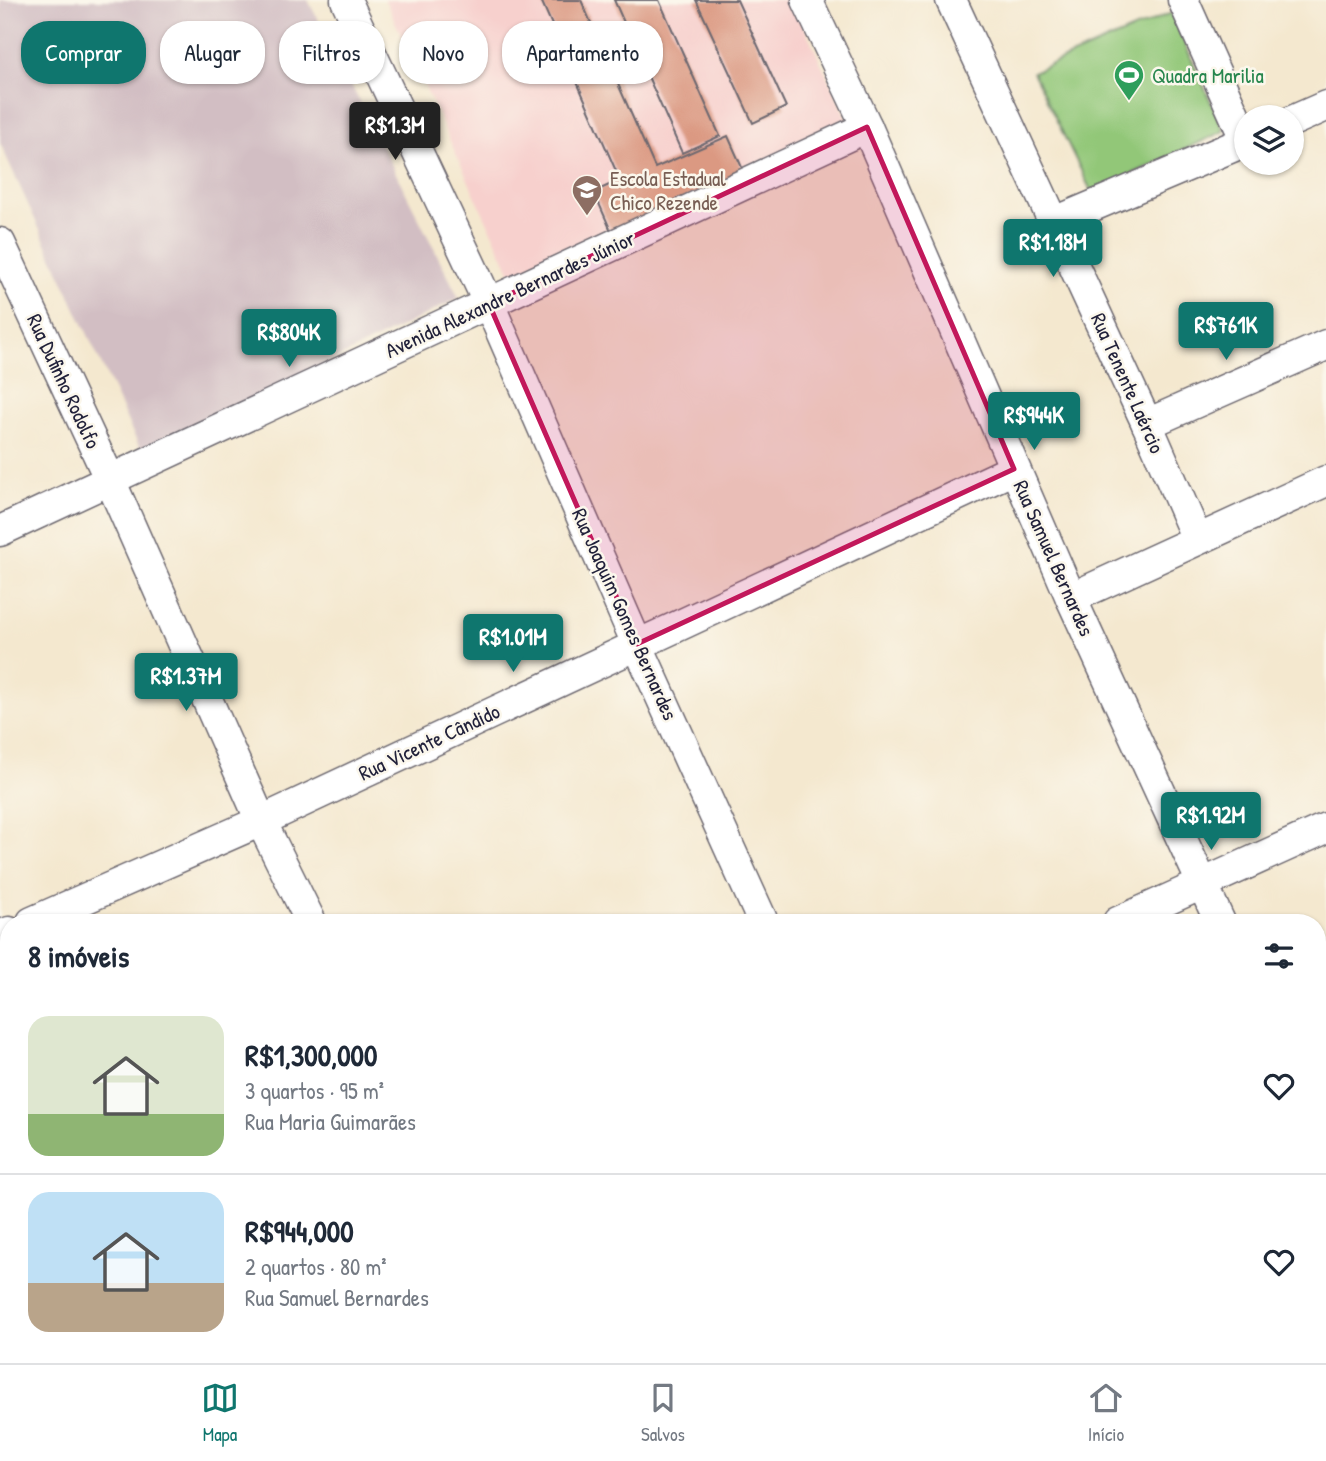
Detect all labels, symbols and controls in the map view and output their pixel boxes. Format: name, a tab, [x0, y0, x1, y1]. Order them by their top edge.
chip: Comprar	[21, 21, 146, 84]
chip: Alugar	[160, 21, 265, 84]
chip: Filtros	[279, 21, 385, 84]
chip: Novo	[399, 21, 488, 84]
chip: Apartamento	[502, 21, 663, 84]
sports icon: Quadra Marilia	[1112, 58, 1146, 102]
place label: Quadra Marilia	[1152, 61, 1264, 90]
pin: R$1.3M	[338, 102, 452, 162]
map controls	[1234, 105, 1304, 175]
button: layers	[1234, 105, 1304, 175]
text: R$1.3M	[365, 109, 425, 140]
place label: Escola Estadual Chico Rezende	[610, 164, 726, 217]
school or university icon: Escola Estadual Chico Rezende	[570, 173, 604, 217]
pin: R$1.18M	[988, 219, 1118, 279]
street label: Avenida Alexandre Bernardes Júnior	[380, 223, 640, 365]
text: R$1.18M	[1019, 226, 1087, 257]
pin: R$761K	[1169, 302, 1283, 362]
street label: Rua Tenente Laércio	[1084, 308, 1172, 458]
street label: Rua Dufinho Rodolfo	[20, 309, 108, 453]
text: R$761K	[1194, 309, 1258, 340]
pin: R$804K	[232, 310, 346, 369]
text: R$804K	[257, 316, 321, 347]
pin: R$944K	[977, 392, 1091, 452]
text: R$944K	[1004, 399, 1064, 430]
street label: Rua Samuel Bernardes	[1007, 475, 1101, 641]
street label: Rua Joaquim Gomes Bernardes	[565, 503, 685, 725]
pin: R$1.01M	[448, 614, 578, 674]
text: R$1.01M	[479, 621, 547, 652]
pin: R$1.37M	[121, 654, 251, 713]
text: R$1.37M	[151, 660, 221, 691]
street label: Rua Vicente Cândido	[354, 697, 504, 787]
pin: R$1.92M	[1146, 792, 1276, 852]
text: R$1.92M	[1177, 799, 1245, 830]
text: 8 imóveis	[28, 936, 129, 976]
icon: filters	[1260, 937, 1298, 975]
text: R$1,300,000	[245, 1035, 377, 1075]
icon: home	[84, 1044, 168, 1128]
icon: heart	[1260, 1067, 1298, 1105]
text: 3 quartos · 95 m²	[245, 1075, 384, 1106]
text: Rua Maria Guimarães	[245, 1106, 416, 1137]
text: R$944,000	[245, 1211, 354, 1251]
icon: home	[84, 1220, 168, 1304]
icon: heart	[1260, 1243, 1298, 1281]
text: 2 quartos · 80 m²	[245, 1251, 386, 1282]
text: Rua Samuel Bernardes	[245, 1282, 429, 1313]
tab: Mapa	[201, 1379, 239, 1447]
tab: Salvos	[641, 1379, 685, 1447]
tab: Início	[1087, 1379, 1125, 1447]

